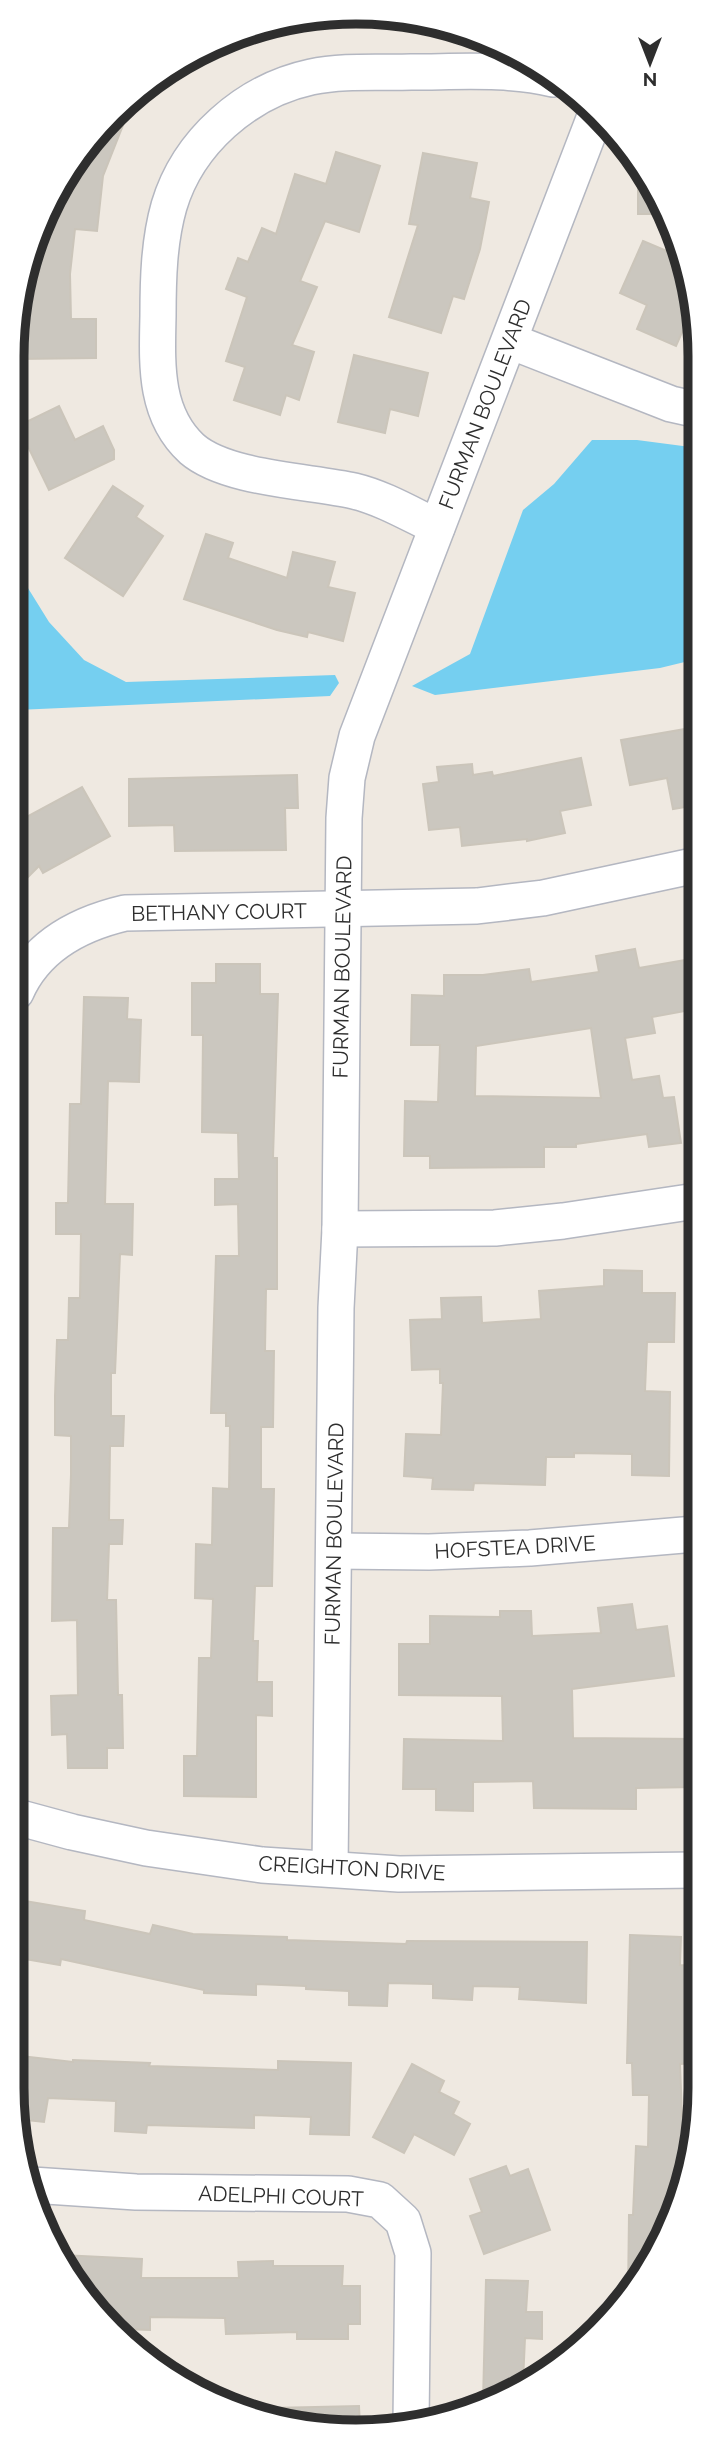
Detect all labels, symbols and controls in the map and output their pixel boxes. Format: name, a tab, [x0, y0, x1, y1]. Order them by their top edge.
north arrow	[615, 28, 685, 98]
text: N	[643, 69, 657, 91]
street label: FURMAN BOULEVARD	[433, 296, 537, 512]
street label: FURMAN BOULEVARD	[328, 855, 356, 1079]
street label: BETHANY COURT	[131, 898, 307, 926]
street label: FURMAN BOULEVARD	[320, 1422, 348, 1646]
street label: HOFSTEA DRIVE	[434, 1530, 596, 1564]
street label: CREIGHTON DRIVE	[258, 1851, 446, 1885]
street label: ADELPHI COURT	[198, 2181, 364, 2211]

